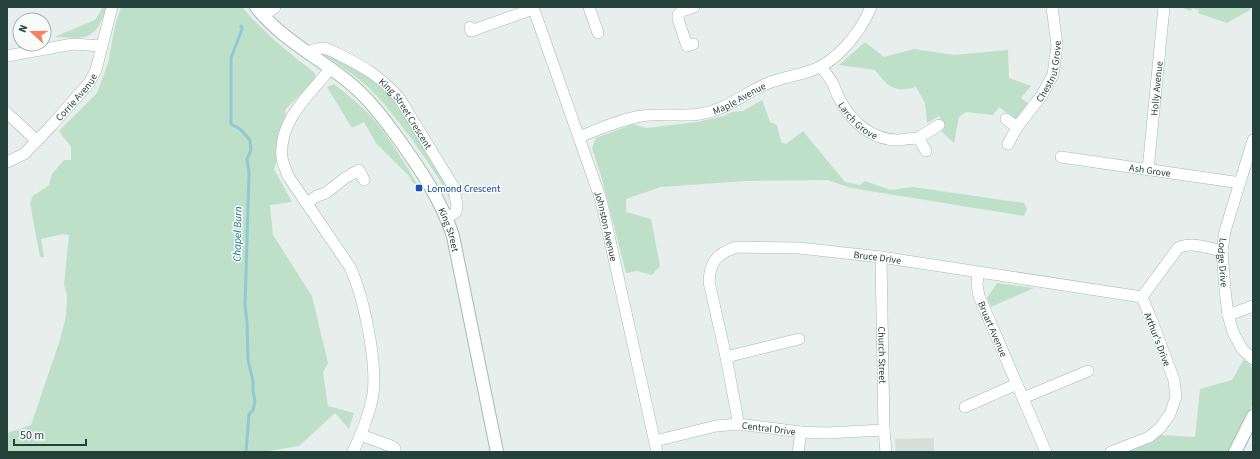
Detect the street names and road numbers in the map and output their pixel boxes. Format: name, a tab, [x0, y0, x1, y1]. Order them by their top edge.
street label: Chestnut Grove	[1033, 40, 1065, 105]
street label: Holly Avenue	[1147, 61, 1167, 116]
street label: Corrie Avenue	[53, 71, 101, 125]
street label: King Street Crescent	[375, 75, 435, 153]
street label: Maple Avenue	[711, 79, 768, 118]
street label: Larch Grove	[834, 99, 880, 143]
street label: Ash Grove	[1128, 161, 1172, 181]
street label: Johnston Avenue	[590, 189, 620, 263]
street label: King Street	[434, 206, 462, 254]
street label: Lodge Drive	[1214, 237, 1231, 288]
street label: Bruce Drive	[853, 248, 902, 268]
street label: Bruart Avenue	[974, 299, 1010, 359]
street label: Arthur's Drive	[1140, 310, 1174, 368]
street label: Church Street	[874, 326, 889, 384]
street label: Central Drive	[741, 419, 796, 439]

